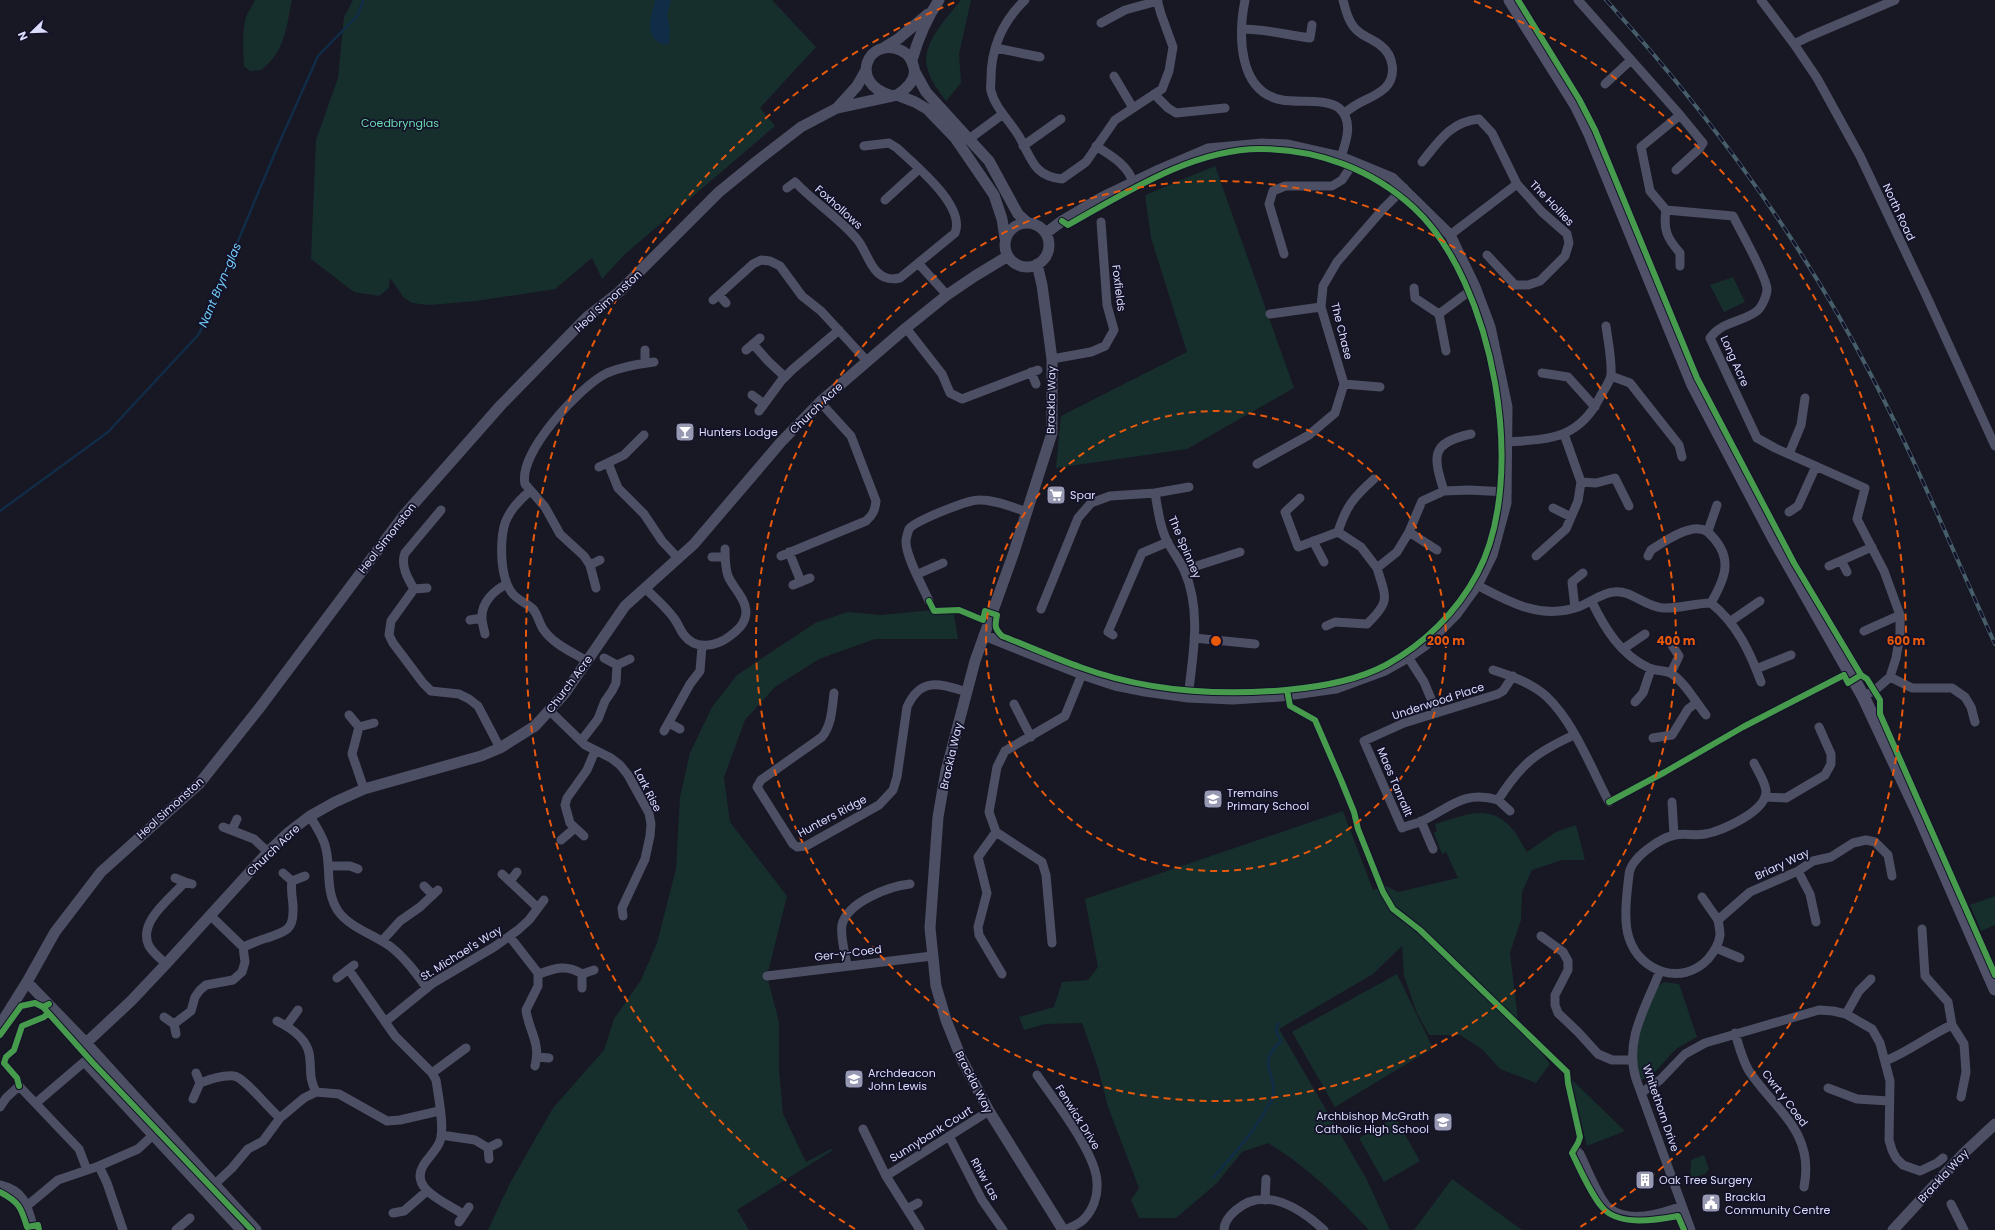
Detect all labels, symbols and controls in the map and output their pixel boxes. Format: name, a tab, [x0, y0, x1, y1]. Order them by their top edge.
north arrow	[12, 12, 52, 52]
text: N	[14, 29, 32, 43]
park label: Coedbrynglas	[361, 115, 439, 131]
street label: The Hollies	[1526, 177, 1578, 230]
street label: Foxhollows	[812, 181, 867, 233]
street label: North Road	[1879, 181, 1919, 243]
water label: Nant Bryn-glas	[194, 240, 245, 330]
street label: Foxfields	[1108, 264, 1130, 312]
street label: Heol Simonston	[571, 266, 645, 336]
street label: The Chase	[1327, 301, 1357, 361]
street label: Long Acre	[1717, 333, 1753, 389]
street label: Brackla Way	[1042, 365, 1060, 434]
street label: Church Acre	[786, 378, 846, 437]
bar icon: Hunters Lodge	[674, 421, 696, 443]
place label: Hunters Lodge	[699, 424, 778, 440]
supermarket icon: Spar	[1045, 484, 1067, 506]
place label: Spar	[1070, 487, 1095, 503]
street label: Heol Simonston	[354, 499, 420, 577]
street label: The Spinney	[1165, 513, 1206, 581]
text: 200 m	[1427, 632, 1465, 649]
text: 400 m	[1656, 632, 1696, 649]
text: 600 m	[1887, 632, 1926, 649]
centre of rings	[1209, 634, 1223, 648]
street label: Church Acre	[542, 652, 596, 716]
street label: Underwood Place	[1390, 678, 1486, 723]
street label: Brackla Way	[936, 720, 967, 791]
street label: Maes Tanrallt	[1373, 745, 1417, 819]
street label: Lark Rise	[630, 765, 666, 815]
street label: Heol Simonston	[133, 773, 207, 843]
place label: Tremains Primary School	[1227, 785, 1309, 814]
school or university icon: Tremains Primary School	[1202, 788, 1224, 810]
street label: Hunters Ridge	[795, 791, 870, 841]
street label: Church Acre	[243, 820, 303, 879]
street label: Briary Way	[1752, 844, 1813, 884]
street label: St. Michael's Way	[417, 921, 506, 985]
street label: Ger-y-Coed	[813, 941, 883, 965]
street label: Brackla Way	[951, 1048, 997, 1117]
street label: Whitethorn Drive	[1639, 1062, 1683, 1154]
place label: Archdeacon John Lewis	[868, 1065, 936, 1094]
street label: Cwrt y Coed	[1758, 1066, 1812, 1130]
school or university icon: Archdeacon John Lewis	[843, 1068, 865, 1090]
street label: Fenwick Drive	[1052, 1081, 1104, 1153]
street label: Sunnybank Court	[886, 1102, 976, 1166]
place label: Archbishop McGrath Catholic High School	[1315, 1108, 1429, 1137]
school or university icon: Archbishop McGrath Catholic High School	[1432, 1111, 1454, 1133]
street label: Brackla Way	[1914, 1145, 1973, 1206]
street label: Rhiw Las	[967, 1155, 1003, 1203]
building icon: Oak Tree Surgery	[1634, 1169, 1656, 1191]
place label: Oak Tree Surgery	[1659, 1172, 1753, 1188]
place label: Brackla Community Centre	[1725, 1189, 1831, 1218]
public building icon: Brackla Community Centre	[1700, 1192, 1722, 1214]

